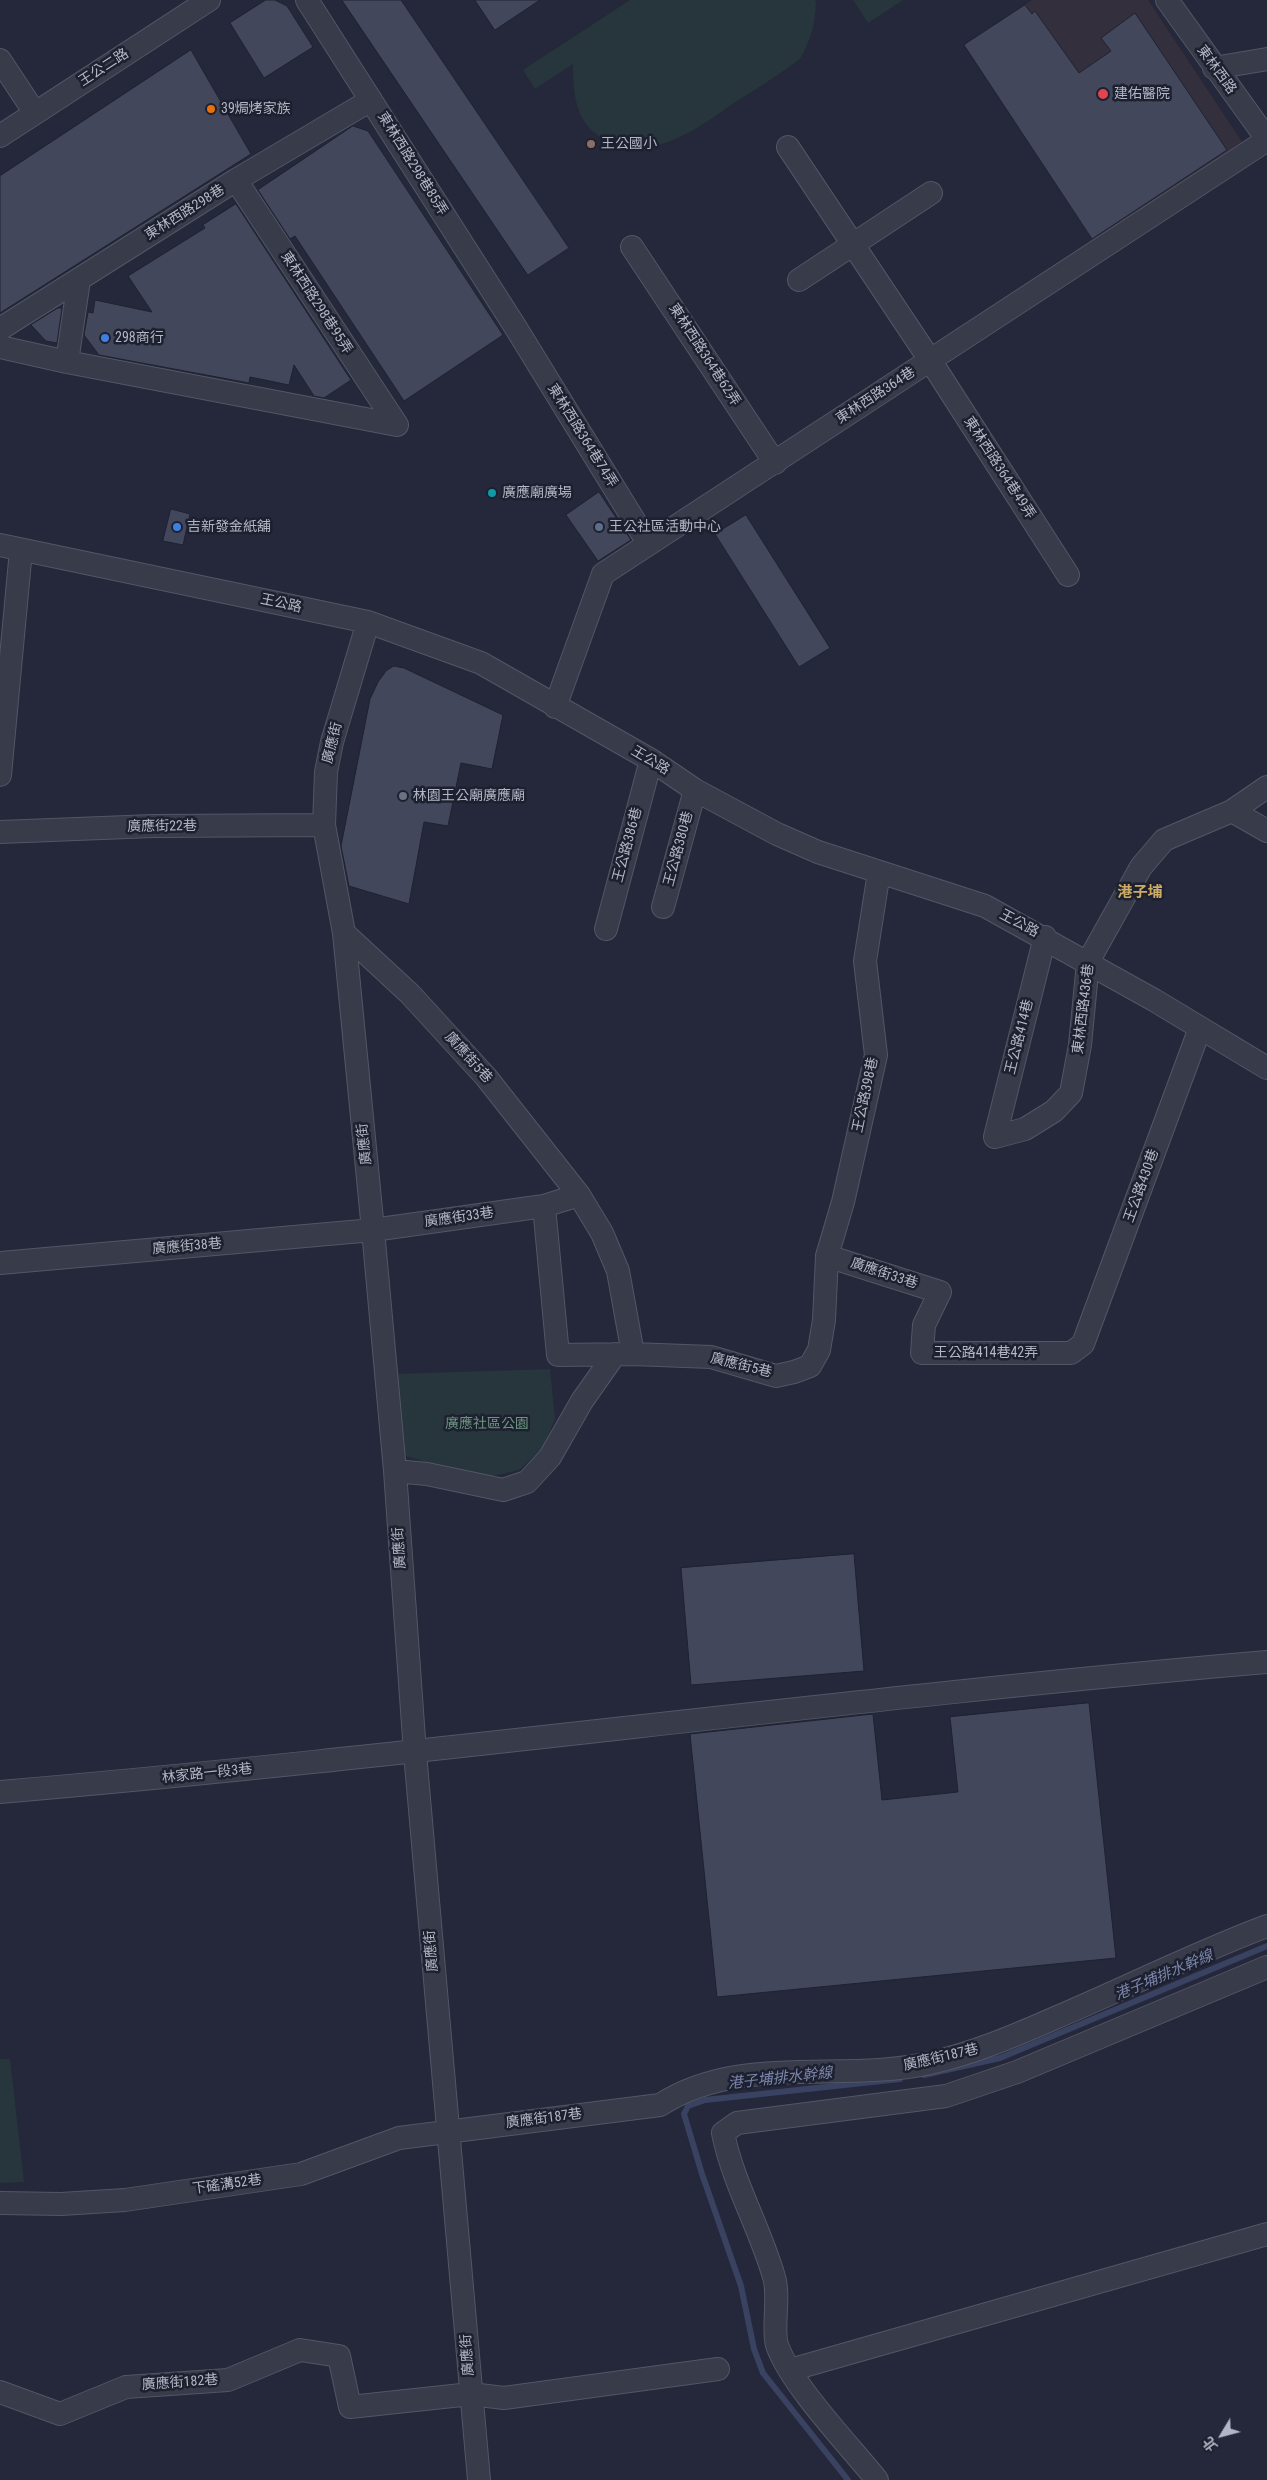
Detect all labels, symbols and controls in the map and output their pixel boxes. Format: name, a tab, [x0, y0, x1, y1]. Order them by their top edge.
street label: 東林西路	[1193, 42, 1239, 98]
street label: 王公二路	[76, 46, 132, 90]
place label: 建佑醫院	[1114, 86, 1170, 102]
marker: 建佑醫院	[1096, 87, 1110, 101]
place label: 39焗烤家族	[221, 101, 291, 117]
marker: 39焗烤家族	[205, 103, 217, 115]
street label: 東林西路298巷85弄	[373, 109, 451, 219]
place label: 王公國小	[601, 136, 657, 152]
marker: 王公國小	[585, 138, 597, 150]
street label: 東林西路298巷	[142, 182, 228, 244]
street label: 東林西路298巷95弄	[277, 249, 355, 357]
street label: 東林西路364巷62弄	[665, 301, 743, 409]
place label: 298商行	[115, 330, 164, 346]
marker: 298商行	[99, 332, 111, 344]
street label: 東林西路364巷	[833, 364, 919, 428]
street label: 東林西路364巷74弄	[543, 381, 621, 491]
street label: 東林西路364巷49弄	[960, 414, 1038, 522]
place label: 廣應廟廣場	[502, 485, 572, 501]
marker: 廣應廟廣場	[486, 487, 498, 499]
place label: 吉新發金紙舖	[187, 519, 271, 535]
place label: 王公社區活動中心	[609, 519, 721, 535]
marker: 吉新發金紙舖	[171, 521, 183, 533]
marker: 王公社區活動中心	[593, 521, 605, 533]
street label: 王公路	[259, 591, 303, 617]
street label: 廣應街	[320, 721, 346, 765]
street label: 王公路	[628, 743, 672, 779]
place label: 林園王公廟廣應廟	[413, 788, 525, 804]
marker: 林園王公廟廣應廟	[397, 790, 409, 802]
street label: 王公路386巷	[610, 806, 646, 884]
street label: 王公路380巷	[661, 810, 697, 888]
street label: 廣應街22巷	[127, 818, 197, 836]
district label: 港子埔	[1118, 884, 1162, 902]
street label: 王公路	[997, 907, 1041, 941]
street label: 東林西路436巷	[1070, 963, 1098, 1055]
street label: 王公路414巷	[1003, 998, 1037, 1076]
street label: 廣應街5巷	[441, 1029, 495, 1087]
street label: 王公路398巷	[850, 1056, 882, 1134]
street label: 廣應街	[354, 1122, 376, 1166]
street label: 王公路430巷	[1121, 1147, 1163, 1225]
street label: 廣應街33巷	[423, 1205, 495, 1231]
street label: 廣應街38巷	[151, 1236, 223, 1258]
street label: 廣應街33巷	[848, 1255, 920, 1293]
street label: 王公路414巷42弄	[934, 1345, 1038, 1361]
street label: 廣應街5巷	[708, 1350, 774, 1382]
park label: 廣應社區公園	[445, 1416, 529, 1432]
street label: 廣應街	[390, 1526, 410, 1570]
street label: 林家路一段3巷	[161, 1761, 253, 1787]
street label: 廣應街	[422, 1929, 442, 1973]
water label: 港子埔排水幹線	[1112, 1947, 1216, 2005]
street label: 廣應街187巷	[902, 2041, 980, 2075]
water label: 港子埔排水幹線	[727, 2065, 833, 2093]
street label: 廣應街187巷	[505, 2106, 583, 2132]
street label: 下磘溝52巷	[191, 2172, 263, 2198]
street label: 廣應街	[458, 2333, 478, 2377]
street label: 廣應街182巷	[141, 2372, 219, 2394]
north arrow	[1197, 2410, 1247, 2460]
text: 北	[1199, 2434, 1221, 2454]

